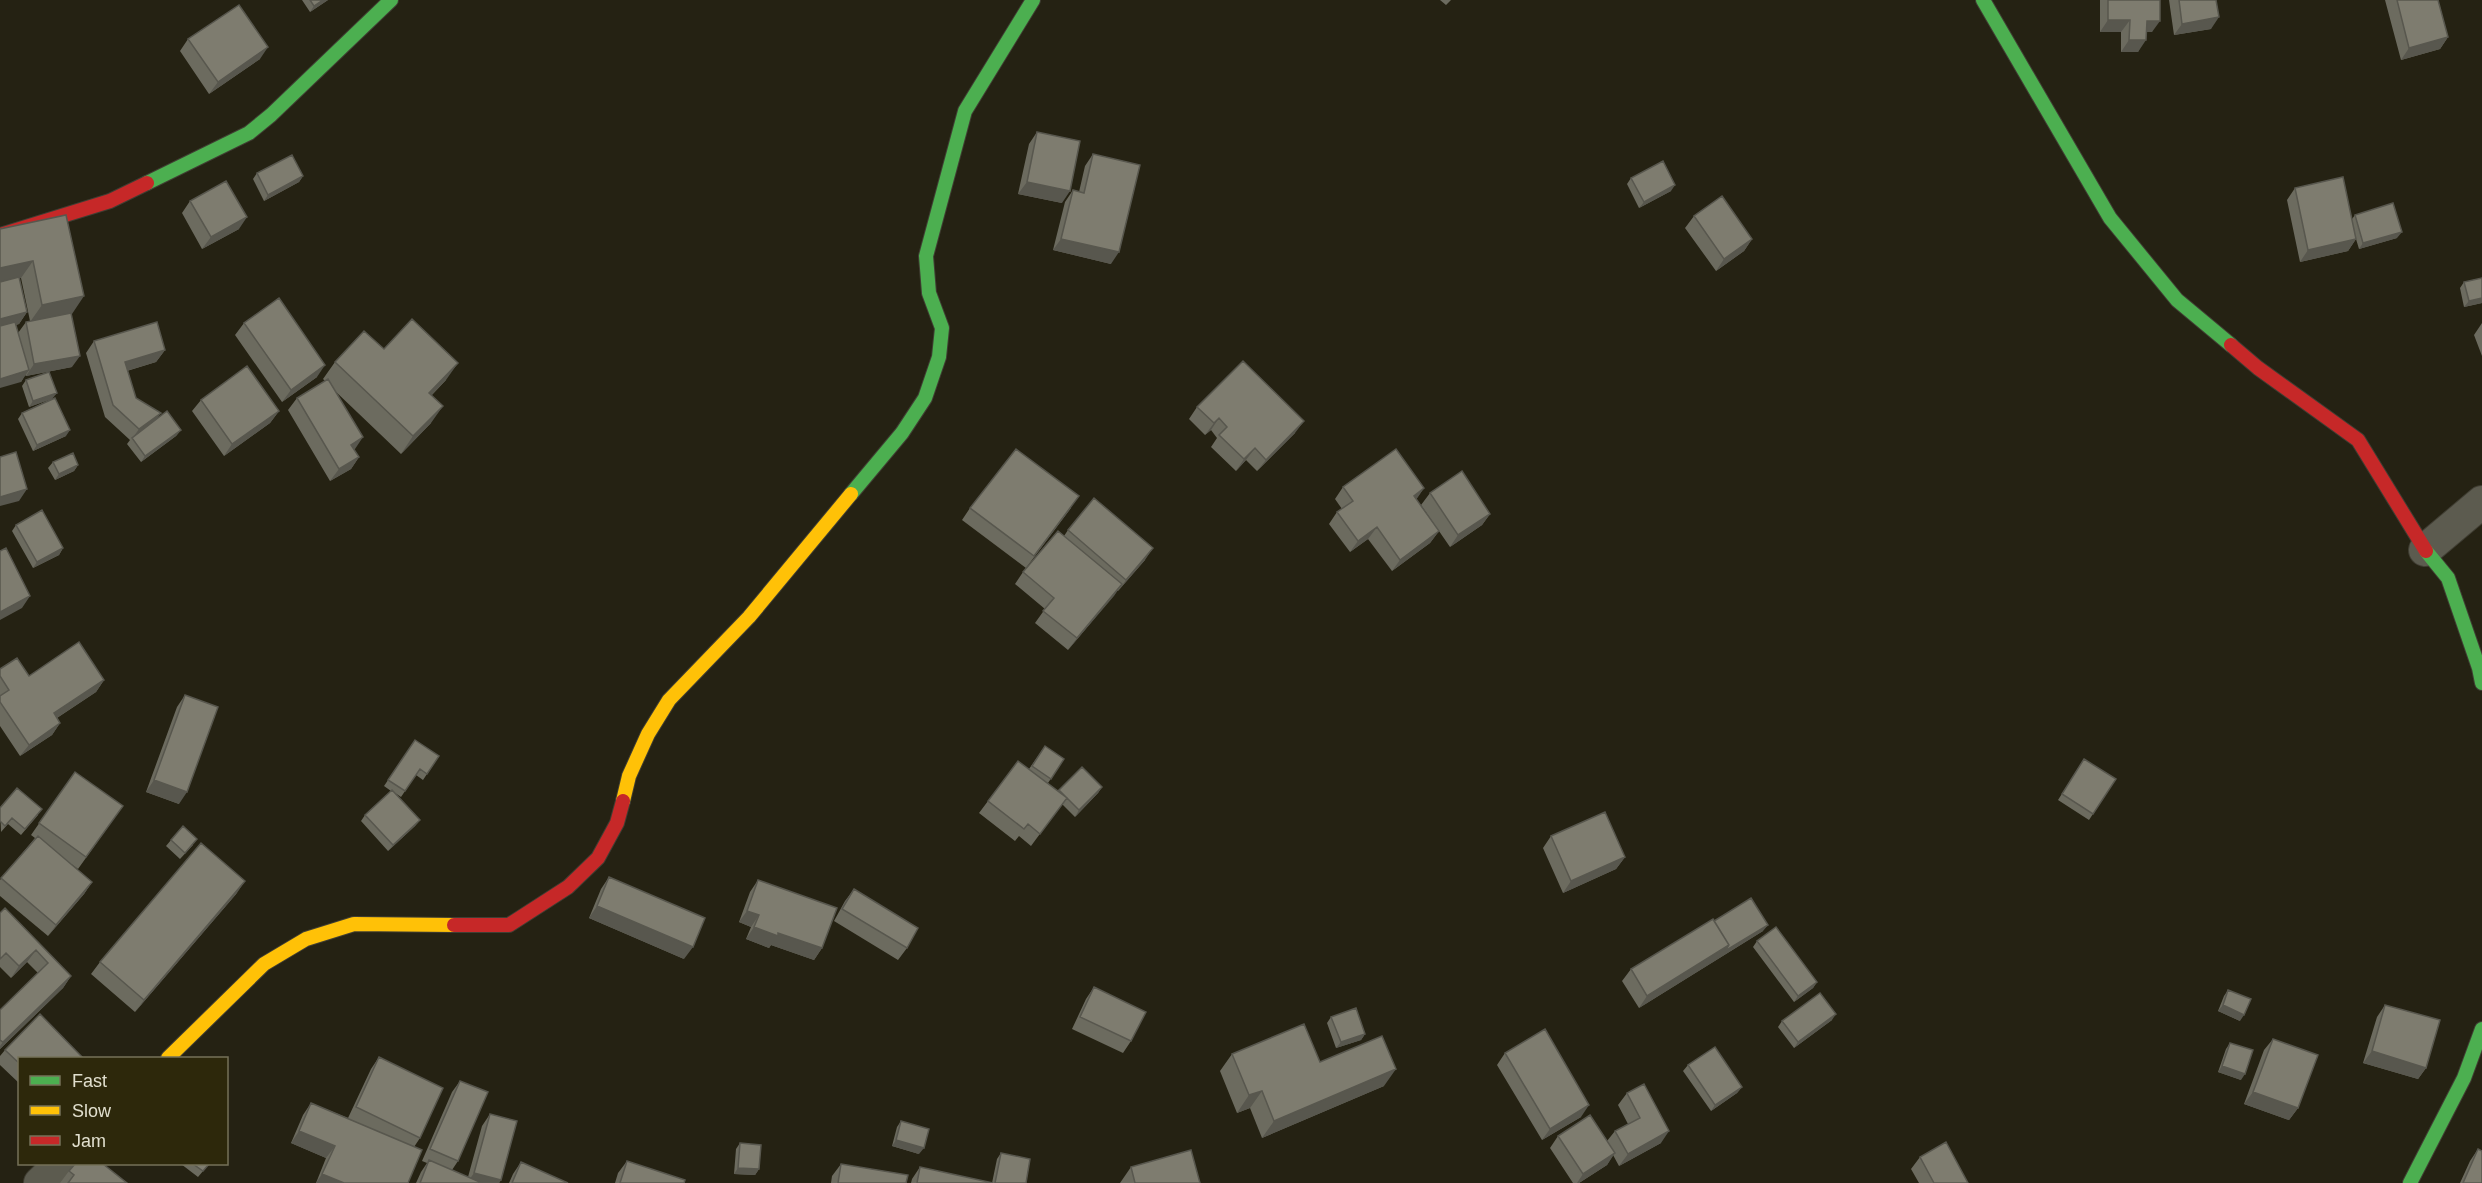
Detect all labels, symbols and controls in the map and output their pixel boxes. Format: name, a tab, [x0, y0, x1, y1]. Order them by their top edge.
legend	[18, 1057, 228, 1165]
text: Fast	[72, 1071, 107, 1091]
text: Slow	[72, 1101, 112, 1121]
text: Jam	[72, 1131, 106, 1151]

